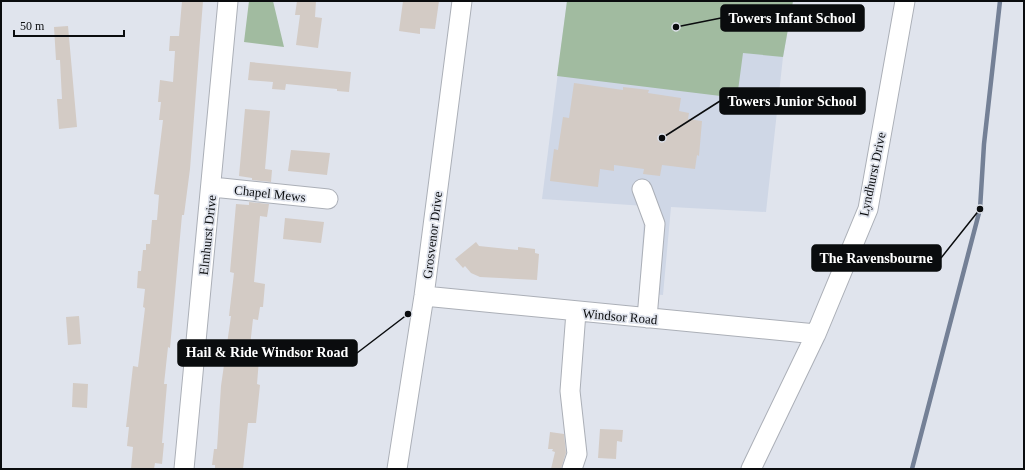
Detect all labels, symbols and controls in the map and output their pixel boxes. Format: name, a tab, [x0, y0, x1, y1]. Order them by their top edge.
callout: Towers Infant School	[721, 5, 864, 31]
text: Towers Infant School	[728, 11, 856, 26]
scale bar	[14, 12, 124, 38]
text: 50 m	[20, 19, 45, 33]
callout: Towers Junior School	[720, 88, 865, 114]
text: Towers Junior School	[727, 94, 857, 109]
street label: Lyndhurst Drive	[856, 130, 889, 218]
street label: Chapel Mews	[233, 182, 306, 205]
street label: Grosvenor Drive	[420, 190, 445, 280]
street label: Elmhurst Drive	[196, 194, 219, 276]
callout: The Ravensbourne	[812, 245, 941, 271]
text: The Ravensbourne	[819, 251, 933, 266]
street label: Windsor Road	[582, 306, 658, 327]
callout: Hail & Ride Windsor Road	[178, 340, 357, 366]
text: Hail & Ride Windsor Road	[186, 345, 349, 360]

